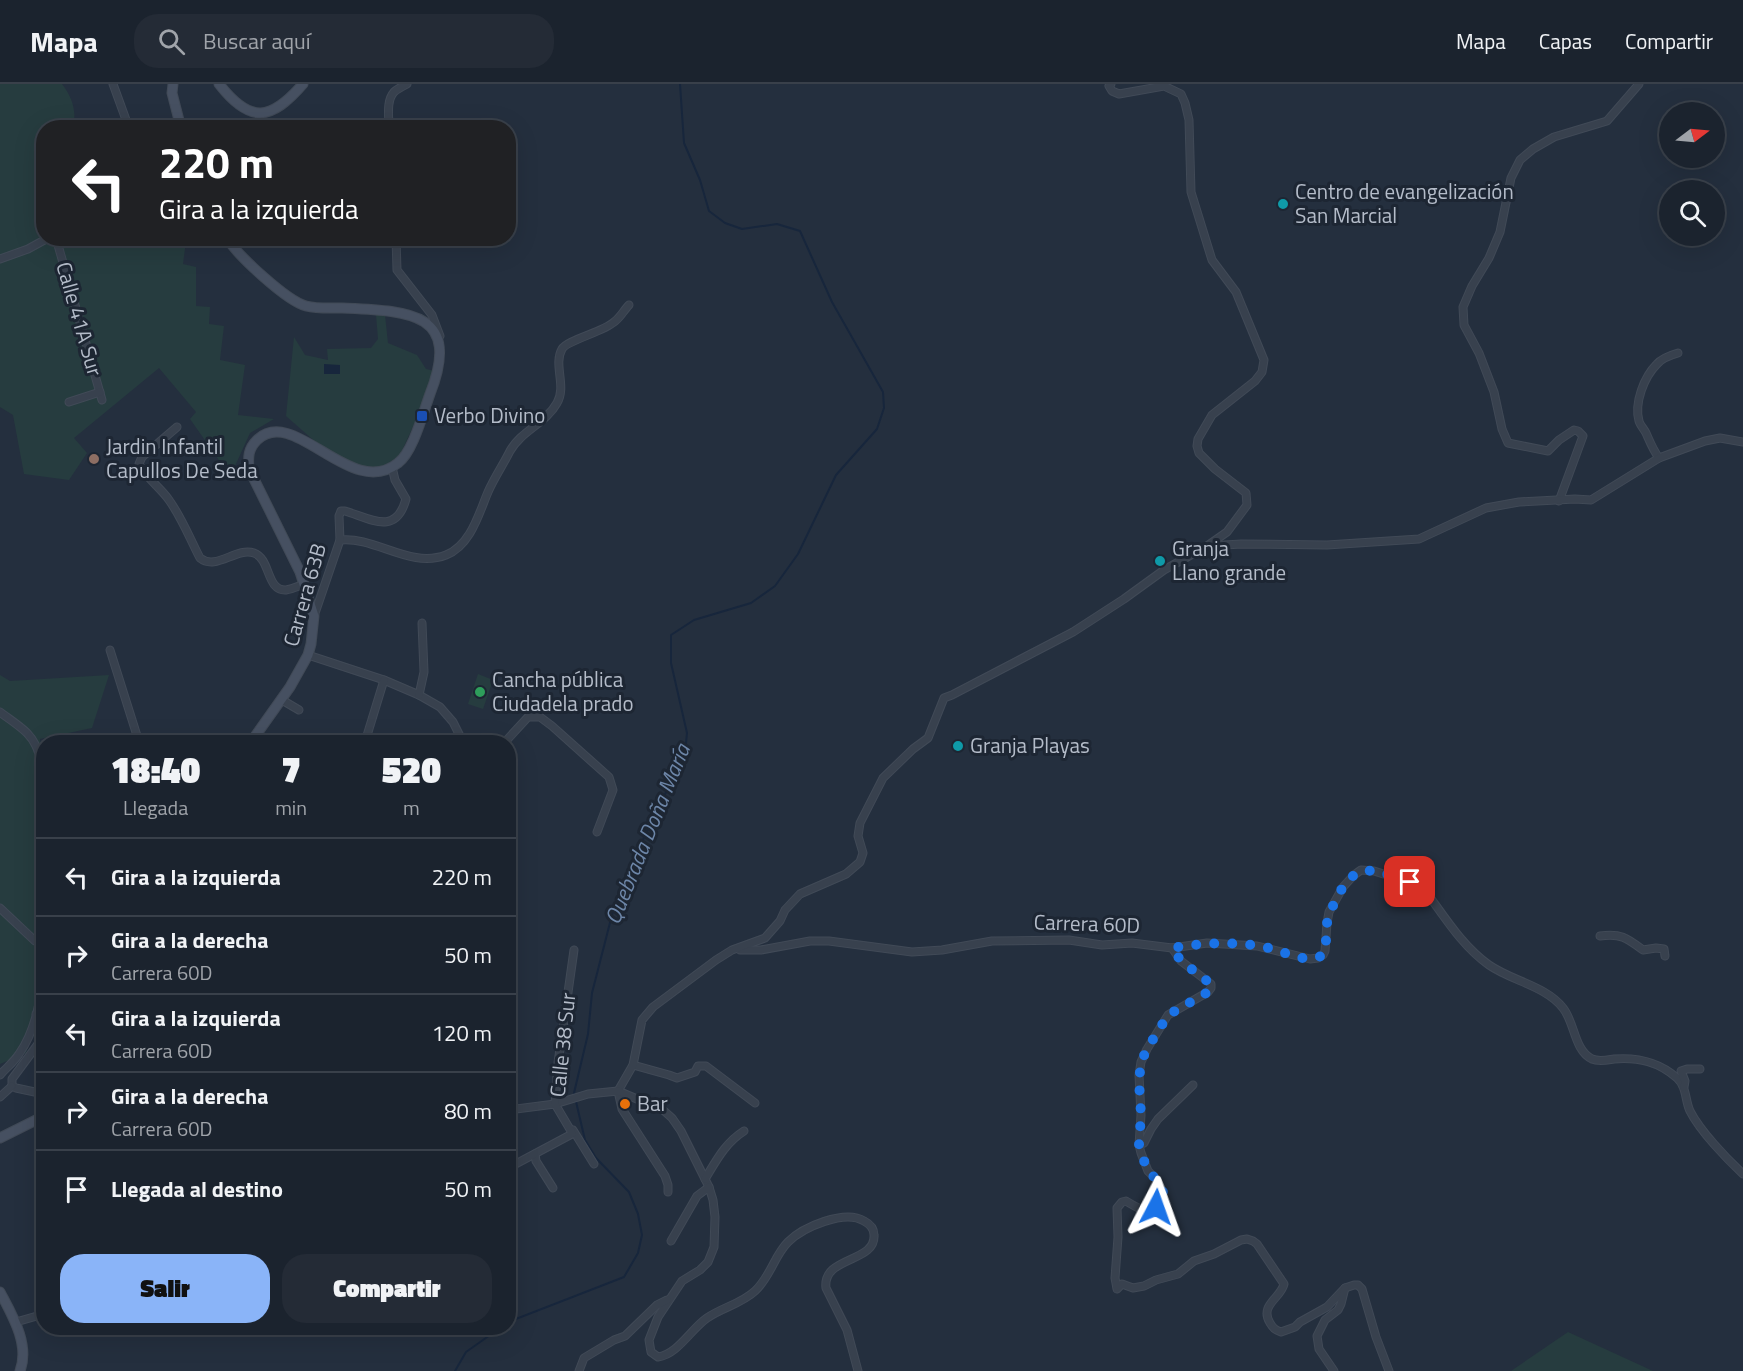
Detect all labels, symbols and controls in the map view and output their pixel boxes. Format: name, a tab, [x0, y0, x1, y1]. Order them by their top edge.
search box	[134, 14, 554, 68]
text: Mapa	[30, 20, 98, 63]
text: Buscar aquí	[203, 24, 311, 58]
icon: search	[155, 25, 188, 58]
text: Mapa	[1456, 25, 1506, 57]
text: Capas	[1539, 25, 1592, 57]
text: Compartir	[1625, 25, 1713, 57]
north arrow	[1659, 102, 1725, 168]
map controls	[1659, 102, 1725, 246]
text: 220 m	[159, 130, 274, 194]
icon: left	[60, 144, 138, 222]
place label: Centro de evangelización San Marcial	[1295, 175, 1514, 231]
button: search	[1659, 180, 1725, 246]
text: Gira a la izquierda	[159, 188, 359, 229]
marker: Centro de evangelización San Marcial	[1276, 197, 1290, 211]
street label: Calle 41A Sur	[48, 258, 112, 380]
place label: Verbo Divino	[434, 399, 545, 431]
marker: Verbo Divino	[415, 409, 429, 423]
place label: Jardin Infantil Capullos De Seda	[106, 430, 258, 486]
marker: Jardin Infantil Capullos De Seda	[87, 452, 101, 466]
place label: Granja Llano grande	[1172, 532, 1286, 588]
street label: Carrera 63B	[274, 539, 334, 650]
marker: Granja Llano grande	[1153, 554, 1167, 568]
place label: Cancha pública Ciudadela prado	[492, 663, 634, 719]
marker: Cancha pública Ciudadela prado	[473, 685, 487, 699]
place label: Granja Playas	[970, 729, 1090, 761]
water label: Quebrada Doña María	[595, 737, 699, 929]
marker: Granja Playas	[951, 739, 965, 753]
text: 18:40	[111, 742, 200, 797]
text: 7	[281, 742, 301, 797]
text: 520	[382, 742, 441, 797]
text: Llegada	[123, 792, 188, 823]
text: min	[275, 792, 307, 823]
text: m	[403, 792, 420, 823]
pin	[1384, 856, 1435, 907]
text: Gira a la izquierda	[111, 860, 281, 894]
text: 220 m	[432, 860, 492, 894]
icon: left	[60, 861, 93, 894]
icon: arrive	[1393, 865, 1426, 898]
street label: Carrera 60D	[1033, 905, 1141, 941]
text: Gira a la derecha	[111, 923, 268, 957]
text: 50 m	[444, 938, 492, 972]
icon: right	[60, 939, 93, 972]
text: Carrera 60D	[111, 957, 212, 988]
street label: Calle 38 Sur	[541, 991, 583, 1099]
text: Gira a la izquierda	[111, 1001, 281, 1035]
text: 120 m	[432, 1016, 492, 1050]
icon: left	[60, 1017, 93, 1050]
text: Carrera 60D	[111, 1035, 212, 1066]
text: Gira a la derecha	[111, 1079, 268, 1113]
place label: Bar	[637, 1087, 668, 1119]
text: 80 m	[444, 1094, 492, 1128]
icon: right	[60, 1095, 93, 1128]
marker: Bar	[618, 1097, 632, 1111]
text: Carrera 60D	[111, 1113, 212, 1144]
text: Llegada al destino	[111, 1172, 283, 1206]
text: 50 m	[444, 1172, 492, 1206]
icon: arrive	[60, 1173, 93, 1206]
position arrow	[1124, 1175, 1188, 1239]
button: Salir	[60, 1254, 270, 1323]
button: Compartir	[282, 1254, 492, 1323]

